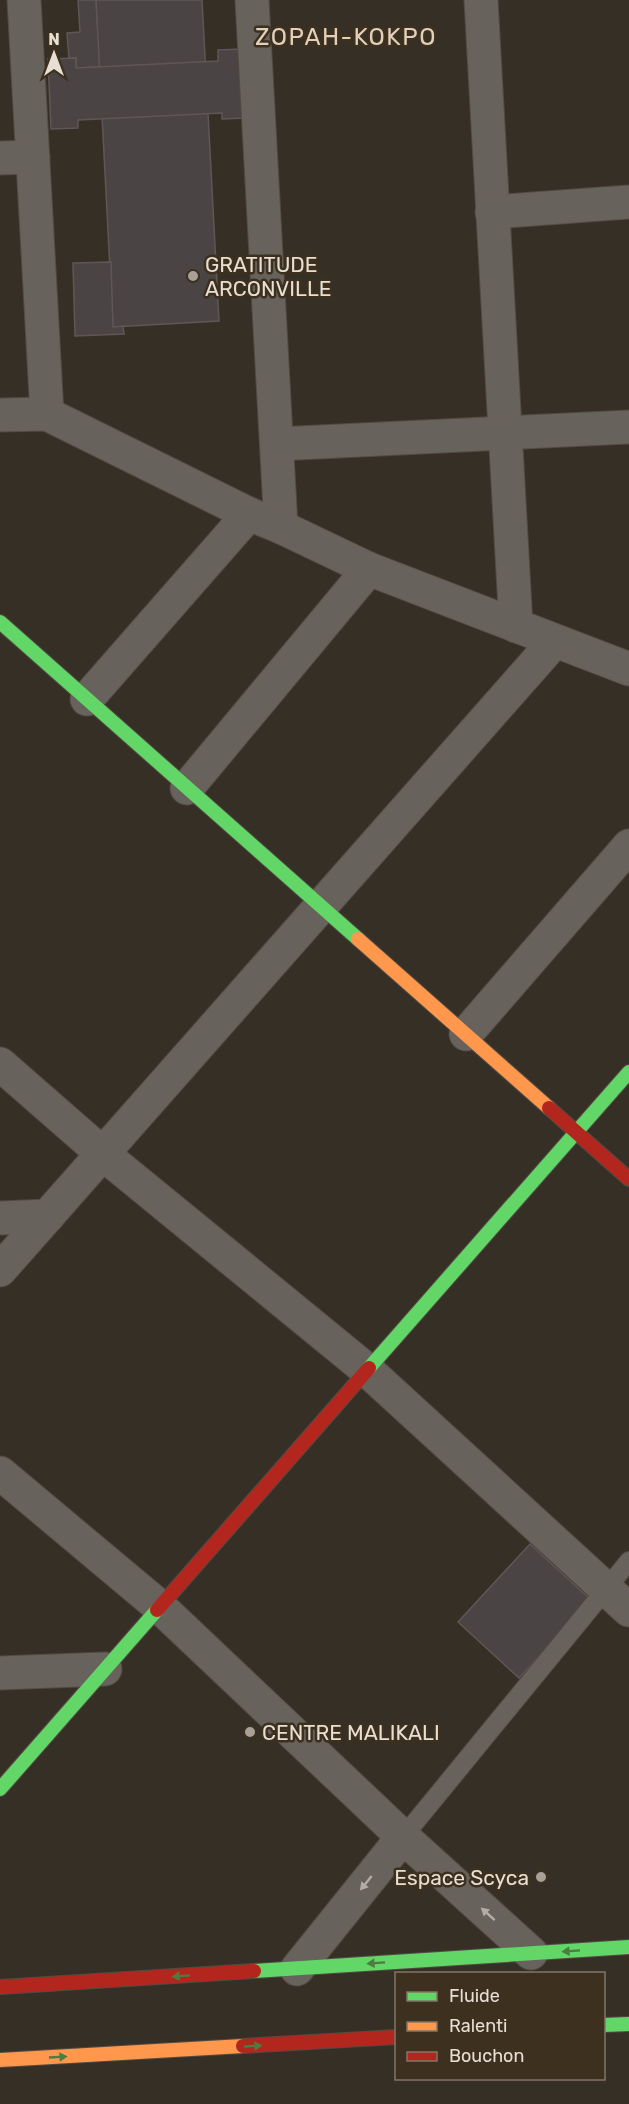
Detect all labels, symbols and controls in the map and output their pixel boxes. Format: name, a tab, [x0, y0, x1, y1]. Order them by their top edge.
district label: ZOPAH-KOKPO	[255, 23, 437, 51]
north arrow	[24, 24, 84, 84]
text: N	[48, 30, 60, 49]
place label: GRATITUDE ARCONVILLE	[205, 252, 331, 301]
marker: GRATITUDE ARCONVILLE	[186, 269, 200, 283]
place label: CENTRE MALIKALI	[262, 1720, 440, 1745]
marker: CENTRE MALIKALI	[243, 1725, 257, 1739]
place label: Espace Scyca	[394, 1865, 529, 1890]
marker: Espace Scyca	[534, 1870, 548, 1884]
one-way arrow	[359, 1875, 372, 1891]
one-way arrow	[481, 1908, 496, 1921]
one-way arrow	[561, 1946, 580, 1955]
one-way arrow	[367, 1959, 386, 1968]
one-way arrow	[172, 1971, 191, 1981]
legend	[395, 1972, 605, 2080]
text: Fluide	[449, 1985, 500, 2007]
text: Ralenti	[449, 2015, 507, 2037]
one-way arrow	[244, 2041, 263, 2050]
text: Bouchon	[449, 2045, 524, 2067]
one-way arrow	[49, 2052, 68, 2061]

